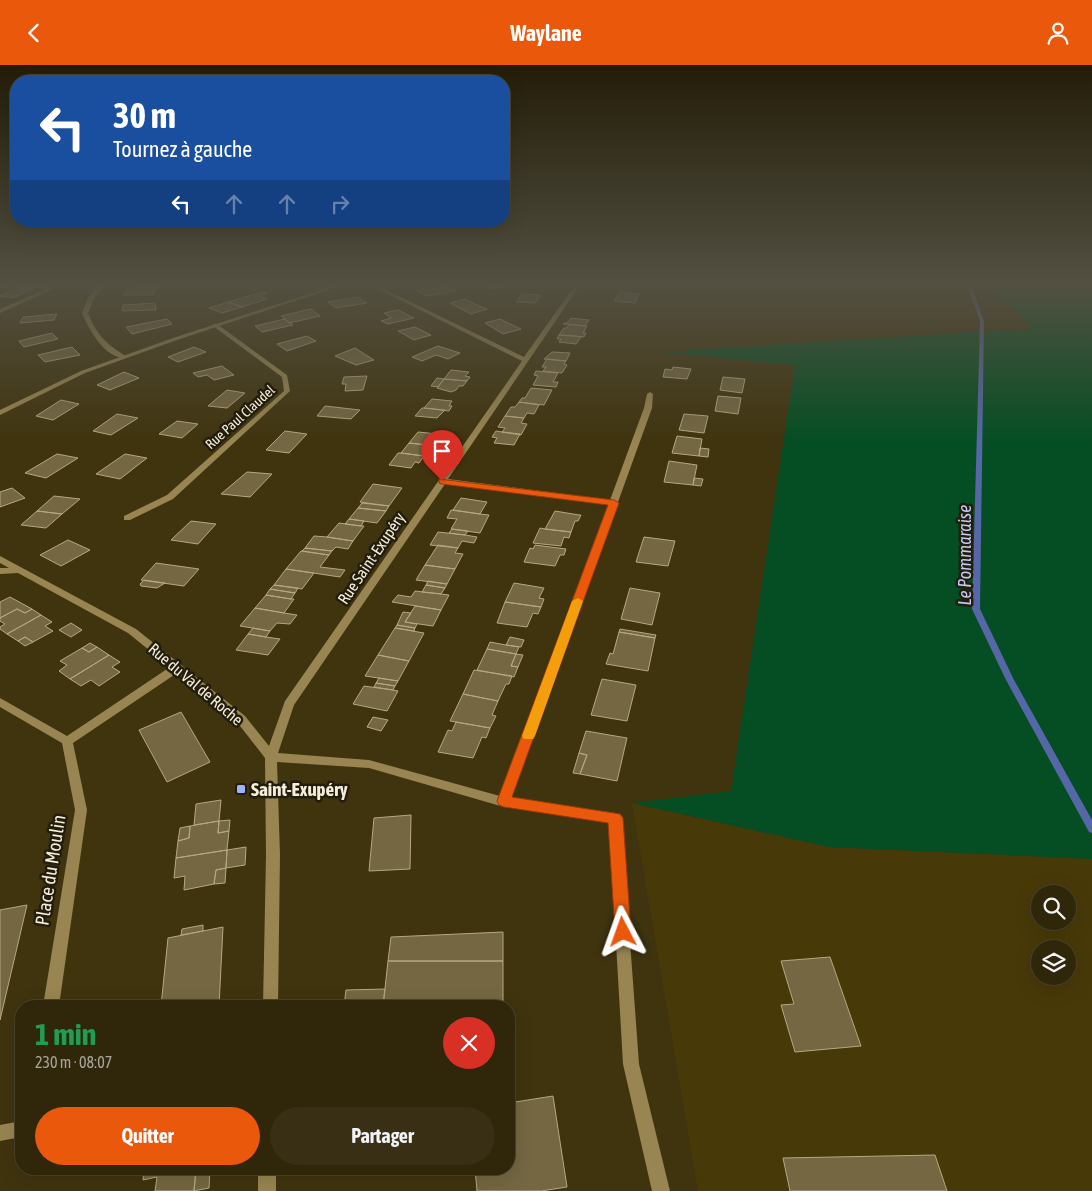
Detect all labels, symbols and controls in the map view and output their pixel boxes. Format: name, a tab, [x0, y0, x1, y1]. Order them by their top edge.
icon: back	[20, 19, 48, 47]
icon: person	[1044, 19, 1072, 47]
text: Waylane	[510, 20, 582, 46]
icon: left	[30, 95, 95, 160]
text: 30 m	[113, 95, 176, 135]
text: Tournez à gauche	[113, 136, 252, 162]
icon: left	[167, 190, 195, 218]
icon: ahead	[220, 190, 248, 218]
icon: ahead	[273, 190, 301, 218]
icon: right	[326, 190, 354, 218]
street label: Rue Paul Claudel	[202, 382, 278, 452]
pin	[421, 430, 463, 481]
icon: arrive	[428, 437, 456, 465]
water label: Le Pommaraise	[954, 505, 975, 605]
street label: Rue Saint-Exupéry	[334, 508, 409, 608]
street label: Rue du Val de Roche	[145, 639, 247, 729]
place label: Saint-Exupéry	[251, 778, 348, 800]
marker: Saint-Exupéry	[235, 783, 247, 795]
street label: Place du Moulin	[30, 813, 70, 927]
map controls	[1031, 885, 1076, 985]
button: search	[1031, 885, 1076, 930]
position arrow	[596, 905, 648, 957]
button: layers	[1031, 940, 1076, 985]
text: 1 min	[35, 1017, 96, 1051]
button: close	[443, 1017, 495, 1069]
text: 230 m · 08:07	[35, 1053, 112, 1071]
button: Quitter	[35, 1107, 260, 1165]
button: Partager	[270, 1107, 495, 1165]

